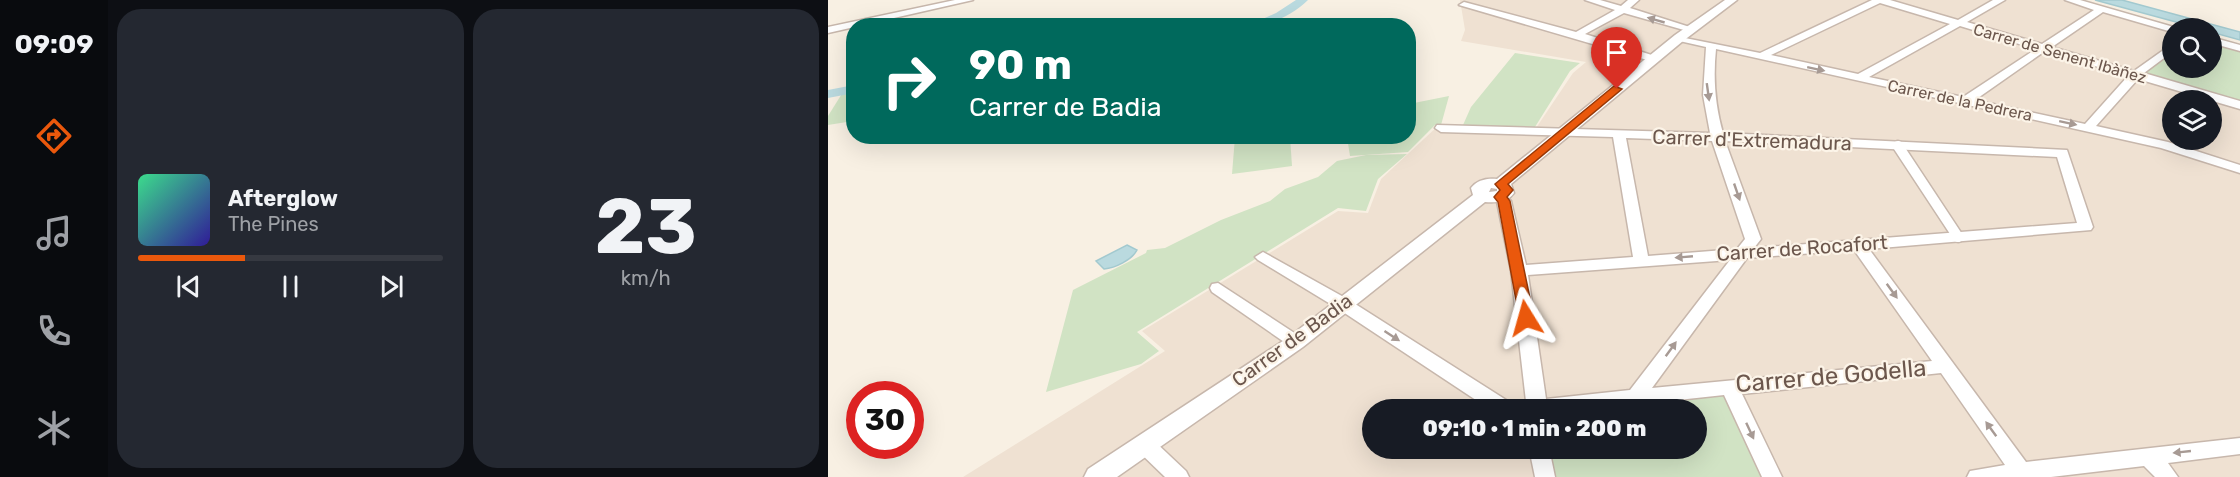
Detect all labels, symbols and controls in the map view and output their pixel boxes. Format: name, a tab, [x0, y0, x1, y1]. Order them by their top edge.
one-way arrow	[1647, 14, 1665, 24]
map controls	[2162, 18, 2222, 150]
button: search	[2162, 18, 2222, 78]
street label: Carrer de Senent Ibàñez	[1971, 20, 2149, 87]
pin	[1591, 27, 1642, 89]
text: 09:09	[14, 28, 94, 60]
icon: arrive	[1600, 36, 1633, 69]
text: 90 m	[969, 40, 1072, 90]
icon: right	[870, 42, 948, 120]
one-way arrow	[1807, 65, 1826, 74]
street label: Carrer de la Pedrera	[1886, 76, 2034, 125]
one-way arrow	[1703, 83, 1713, 102]
button: layers	[2162, 90, 2222, 150]
text: Carrer de Badia	[969, 91, 1162, 123]
icon: directions	[33, 115, 75, 157]
one-way arrow	[2059, 119, 2078, 128]
street label: Carrer d'Extremadura	[1652, 125, 1852, 155]
text: 23	[595, 180, 697, 273]
one-way arrow	[1733, 184, 1742, 202]
text: Afterglow	[228, 185, 338, 212]
icon: music	[33, 212, 75, 254]
text: The Pines	[228, 212, 319, 236]
street label: Carrer de Rocafort	[1716, 230, 1889, 266]
one-way arrow	[1674, 252, 1693, 262]
text: km/h	[621, 266, 671, 290]
icon: previous	[172, 270, 205, 303]
icon: pause	[274, 270, 307, 303]
icon: next	[375, 270, 408, 303]
one-way arrow	[1886, 283, 1898, 299]
position arrow	[1494, 286, 1558, 350]
street label: Carrer de Badia	[1227, 288, 1357, 392]
icon: phone	[33, 310, 75, 352]
one-way arrow	[1384, 330, 1400, 342]
one-way arrow	[1664, 342, 1676, 357]
street label: Carrer de Godella	[1734, 354, 1928, 398]
speed limit sign: 30	[846, 381, 924, 459]
icon: climate	[33, 407, 75, 449]
text: 09:10 · 1 min · 200 m	[1423, 415, 1646, 442]
one-way arrow	[1985, 422, 1997, 438]
one-way arrow	[1746, 423, 1755, 440]
one-way arrow	[2172, 448, 2191, 457]

